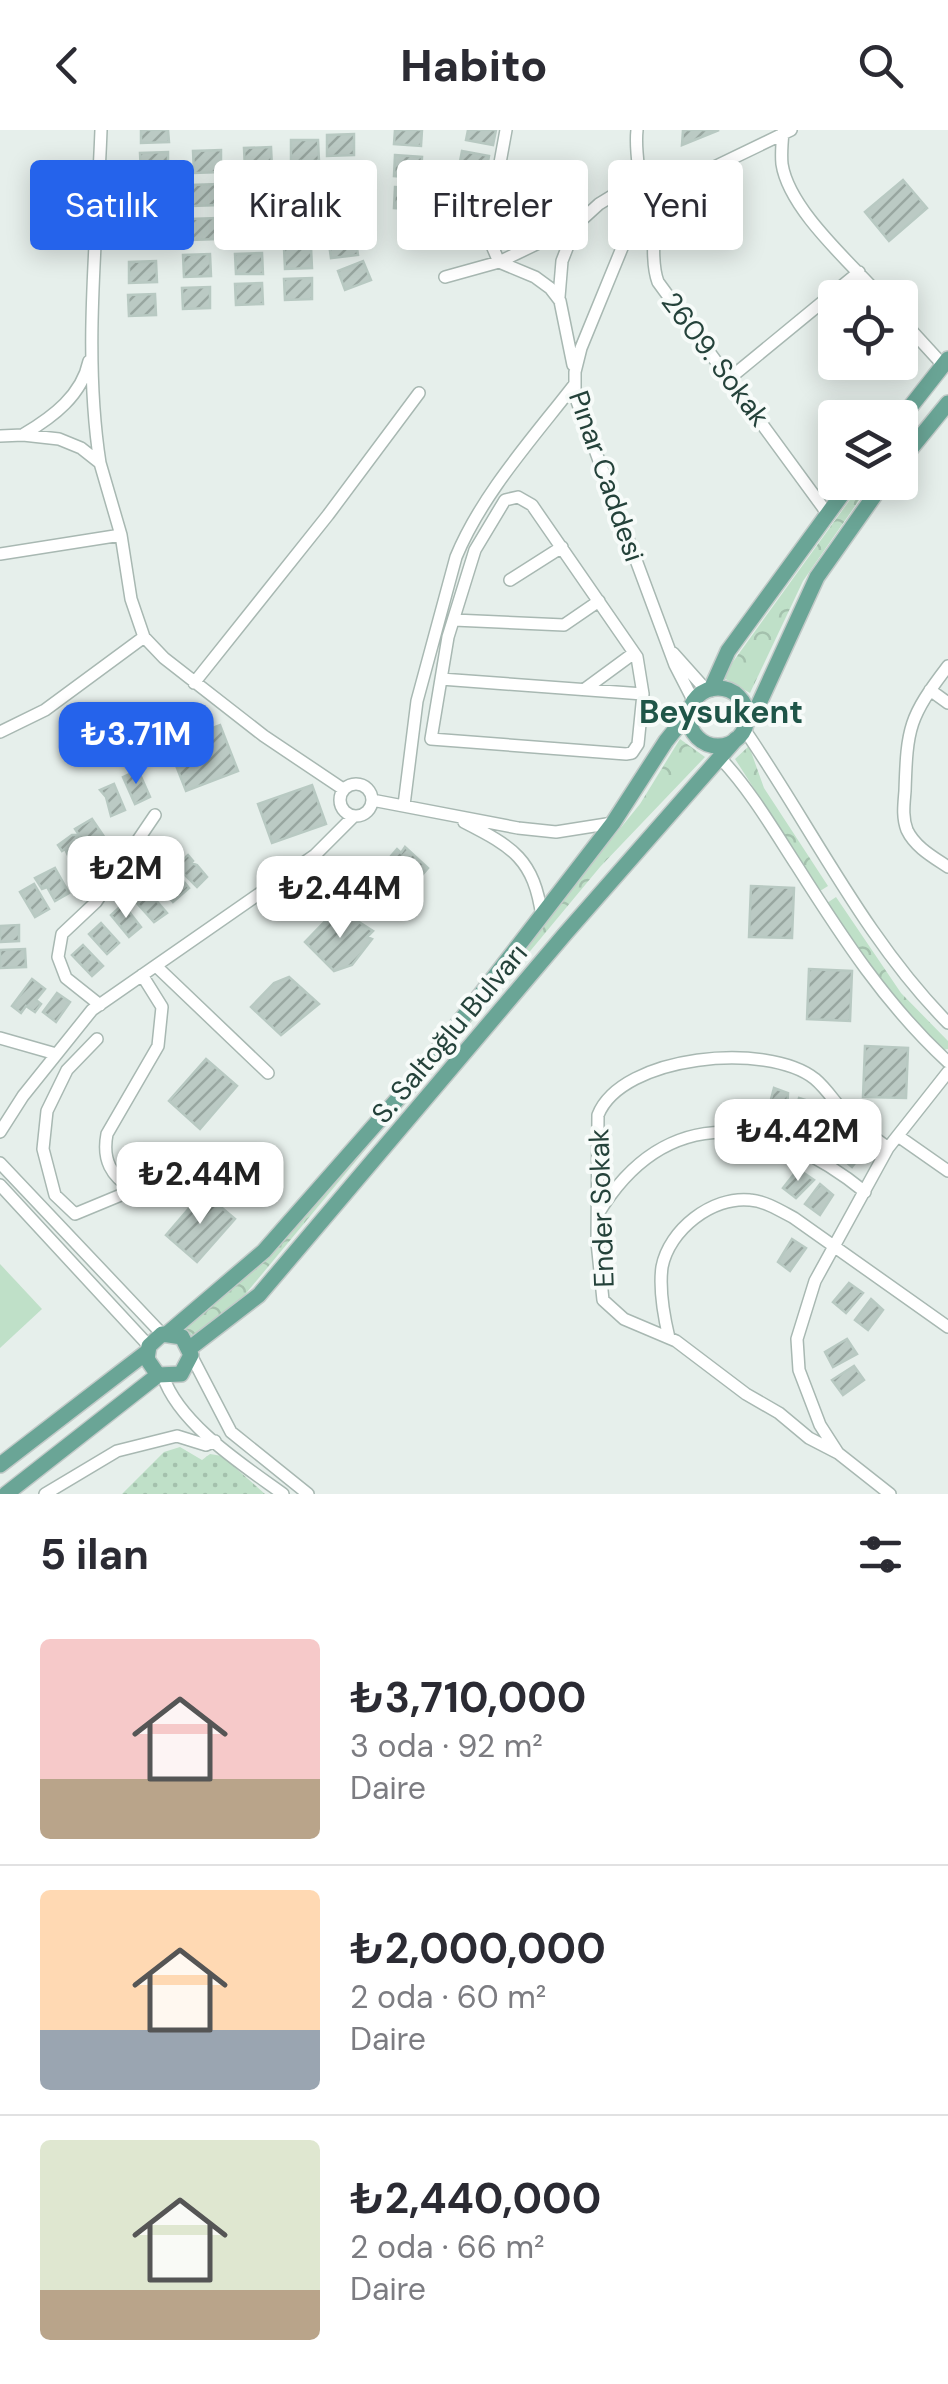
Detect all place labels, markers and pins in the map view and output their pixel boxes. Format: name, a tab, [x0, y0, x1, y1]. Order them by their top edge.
pin: ₺3.71M	[55, 702, 217, 787]
pin: ₺2M	[78, 836, 174, 921]
pin: ₺2.44M	[259, 856, 421, 941]
pin: ₺4.42M	[717, 1099, 879, 1184]
pin: ₺2.44M	[119, 1142, 281, 1227]

